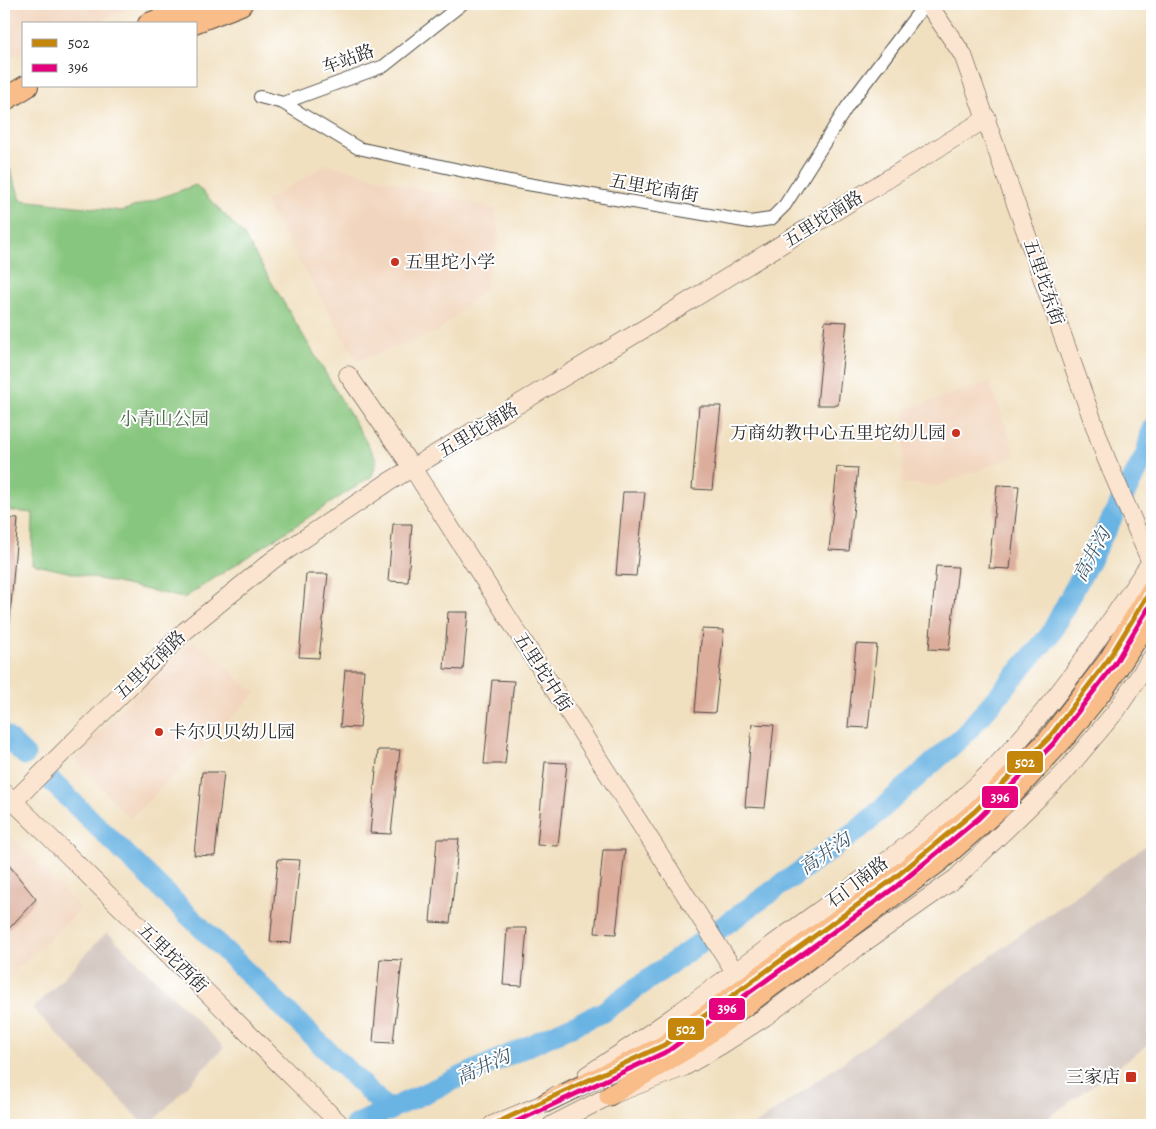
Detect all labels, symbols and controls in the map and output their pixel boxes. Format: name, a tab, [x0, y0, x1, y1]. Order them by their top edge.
legend	[22, 22, 198, 88]
text: 502	[68, 33, 90, 53]
street label: 车站路	[319, 38, 377, 80]
text: 396	[68, 57, 88, 77]
street label: 五里坨南街	[608, 168, 700, 208]
street label: 五里坨南路	[778, 185, 868, 253]
street label: 五里坨东街	[1018, 236, 1070, 328]
place label: 五里坨小学	[405, 250, 495, 274]
marker: 五里坨小学	[389, 256, 401, 268]
street label: 五里坨南路	[433, 397, 523, 463]
park label: 小青山公园	[119, 407, 209, 431]
place label: 万商幼教中心五里坨幼儿园	[730, 421, 946, 445]
marker: 万商幼教中心五里坨幼儿园	[950, 427, 962, 439]
water label: 高井沟	[1067, 521, 1118, 586]
street label: 五里坨南路	[109, 625, 191, 705]
street label: 五里坨中街	[508, 628, 578, 716]
place label: 卡尔贝贝幼儿园	[169, 720, 295, 744]
marker: 卡尔贝贝幼儿园	[153, 726, 165, 738]
line badge: 502	[1006, 750, 1044, 774]
text: 502	[1015, 753, 1035, 772]
line badge: 396	[981, 785, 1019, 809]
text: 396	[990, 788, 1010, 807]
water label: 高井沟	[794, 825, 858, 881]
street label: 石门南路	[821, 851, 893, 913]
street label: 五里坨西街	[133, 918, 213, 998]
line badge: 396	[708, 997, 746, 1021]
text: 396	[717, 999, 737, 1018]
line badge: 502	[667, 1017, 705, 1041]
text: 502	[676, 1020, 696, 1039]
water label: 高井沟	[452, 1042, 517, 1091]
place label: 三家店	[1066, 1065, 1120, 1089]
marker: 三家店	[1124, 1070, 1138, 1084]

